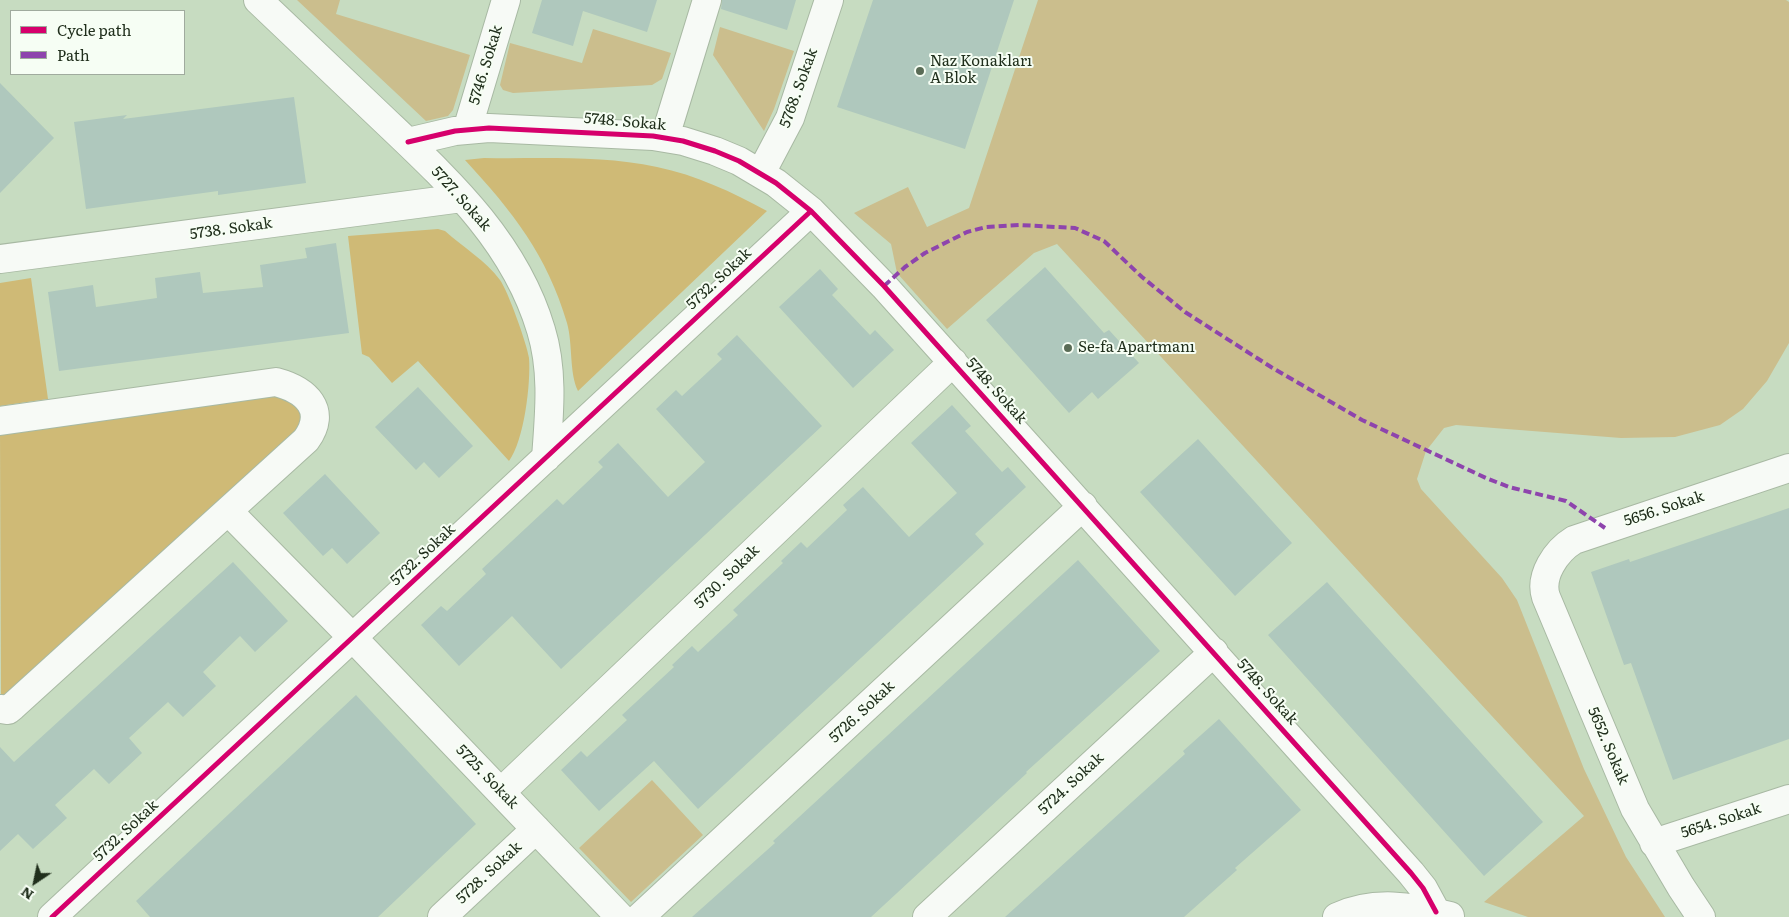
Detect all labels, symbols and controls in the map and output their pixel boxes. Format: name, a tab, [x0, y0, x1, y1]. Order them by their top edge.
legend	[10, 10, 185, 75]
text: Cycle path	[57, 18, 131, 41]
street label: 5746. Sokak	[465, 23, 507, 107]
text: Path	[57, 43, 90, 66]
street label: 5768. Sokak	[776, 46, 822, 130]
place label: Naz Konakları A Blok	[930, 53, 1032, 88]
marker: Naz Konakları A Blok	[914, 65, 926, 77]
street label: 5748. Sokak	[583, 109, 667, 135]
street label: 5727. Sokak	[427, 163, 495, 235]
street label: 5738. Sokak	[189, 214, 273, 244]
street label: 5732. Sokak	[683, 244, 755, 314]
place label: Se-fa Apartmanı	[1078, 339, 1195, 357]
marker: Se-fa Apartmanı	[1062, 342, 1074, 354]
street label: 5748. Sokak	[962, 354, 1030, 428]
street label: 5656. Sokak	[1622, 488, 1706, 530]
street label: 5732. Sokak	[387, 520, 459, 590]
street label: 5730. Sokak	[691, 541, 763, 613]
street label: 5748. Sokak	[1233, 655, 1301, 729]
street label: 5726. Sokak	[826, 677, 898, 747]
street label: 5652. Sokak	[1584, 704, 1632, 788]
street label: 5725. Sokak	[452, 741, 522, 813]
street label: 5724. Sokak	[1035, 749, 1107, 819]
street label: 5732. Sokak	[90, 796, 162, 866]
street label: 5654. Sokak	[1679, 800, 1763, 842]
street label: 5728. Sokak	[453, 838, 525, 908]
north arrow	[10, 857, 60, 907]
text: N	[16, 883, 37, 906]

